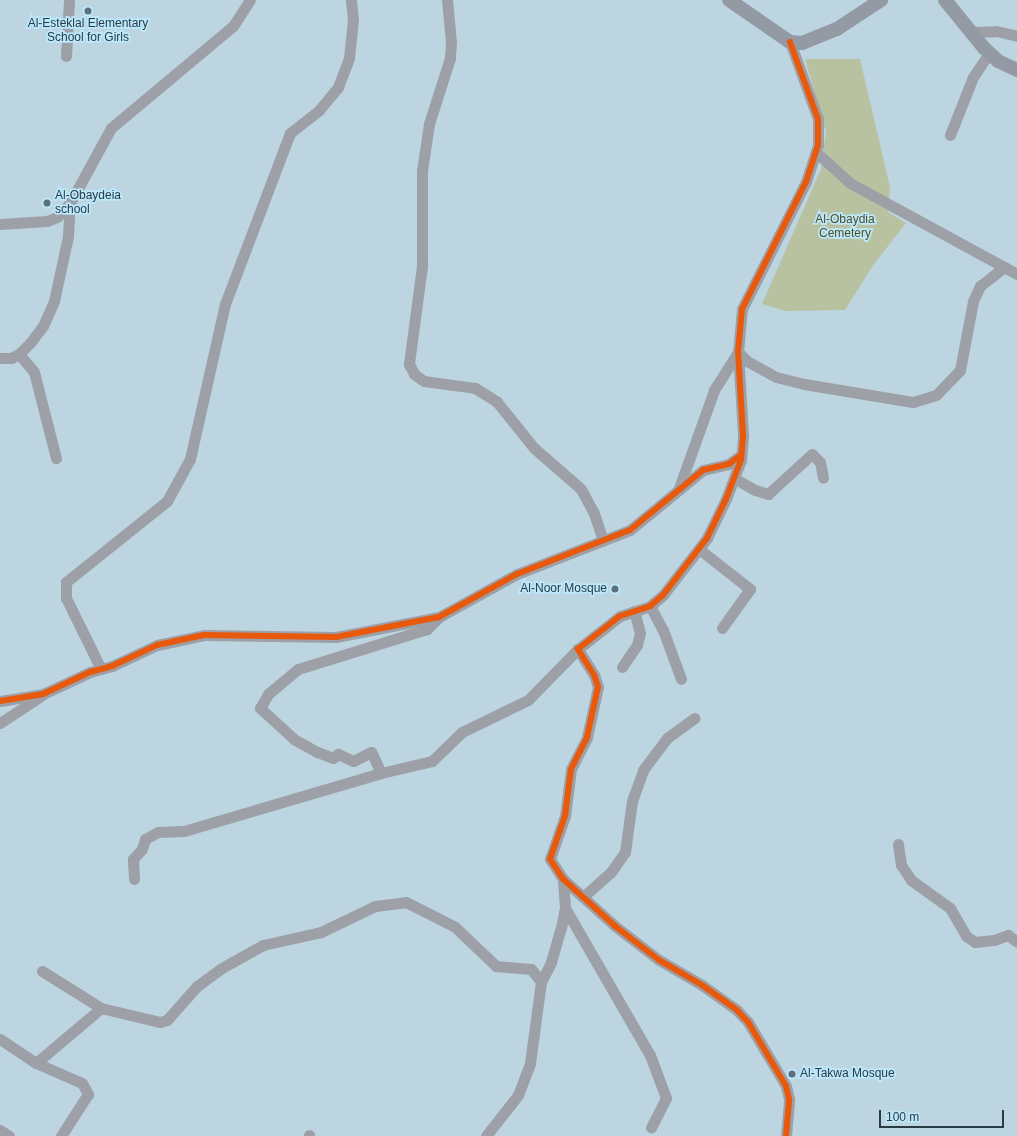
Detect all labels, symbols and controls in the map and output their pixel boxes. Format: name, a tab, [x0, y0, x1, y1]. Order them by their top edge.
marker: Al-Esteklal Elementary School for Girls	[83, 6, 93, 16]
place label: Al-Esteklal Elementary School for Girls	[28, 17, 148, 45]
place label: Al-Obaydeia school	[55, 189, 121, 217]
marker: Al-Obaydeia school	[42, 198, 52, 208]
park label: Al-Obaydia Cemetery	[815, 213, 875, 241]
place label: Al-Noor Mosque	[520, 582, 607, 596]
marker: Al-Noor Mosque	[610, 584, 620, 594]
place label: Al-Takwa Mosque	[800, 1067, 895, 1081]
marker: Al-Takwa Mosque	[787, 1069, 797, 1079]
scale bar	[881, 1102, 1006, 1128]
text: 100 m	[886, 1110, 919, 1124]

